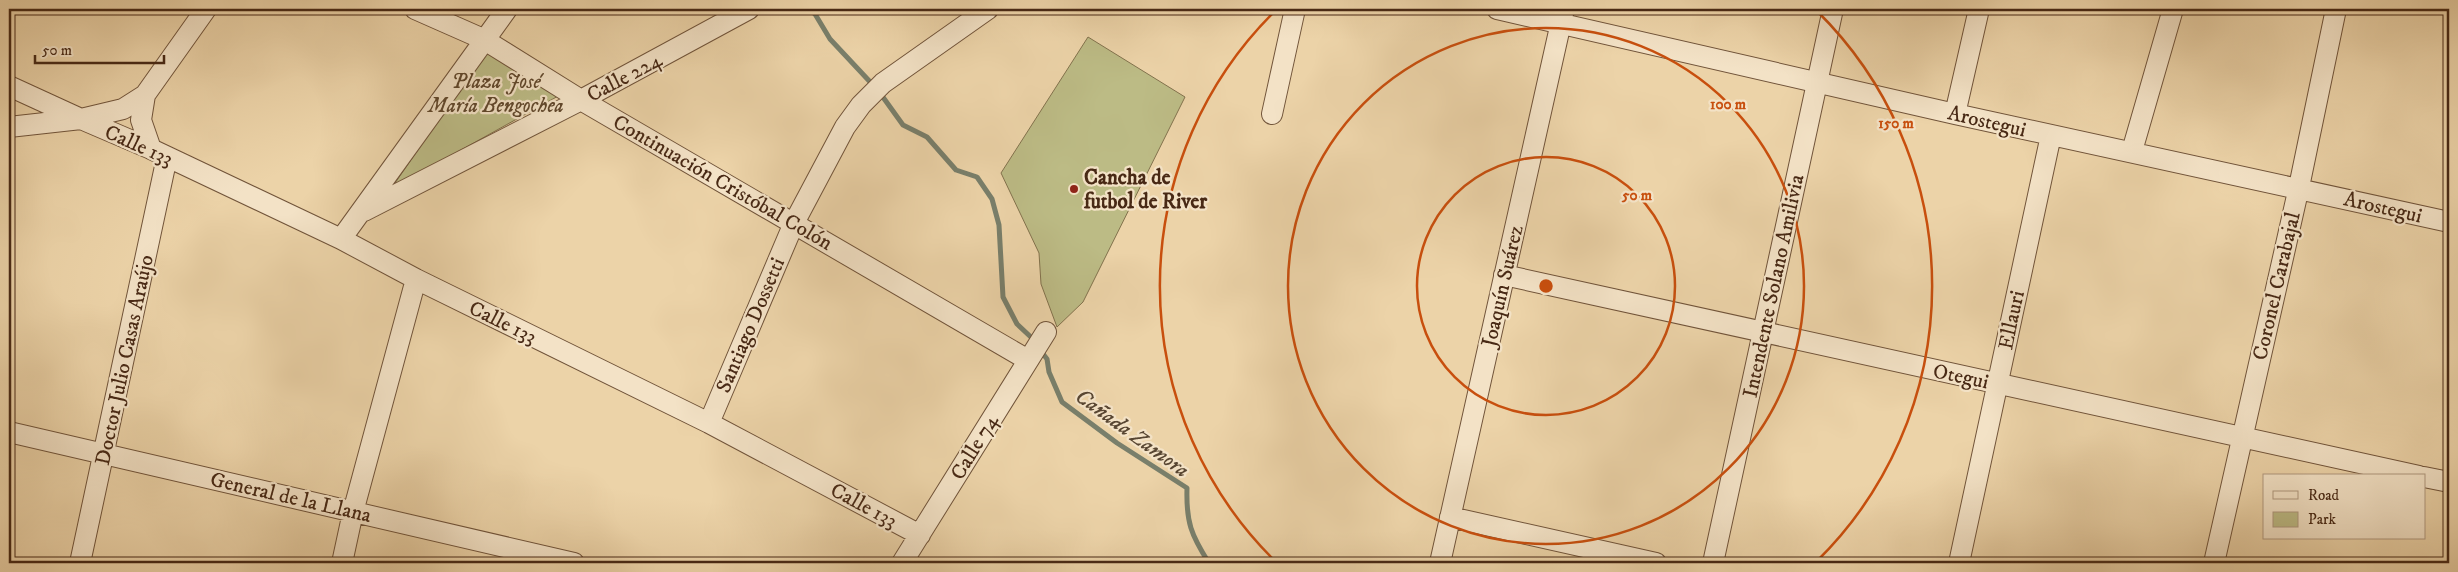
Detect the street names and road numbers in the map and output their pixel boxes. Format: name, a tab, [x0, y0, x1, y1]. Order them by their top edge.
street label: Calle 224	[582, 47, 667, 108]
street label: Arostegui	[1945, 100, 2028, 144]
street label: Continuación Cristóbal Colón	[608, 109, 837, 256]
street label: Calle 133	[100, 119, 177, 172]
street label: Intendente Solano Amilivia	[1738, 172, 1810, 400]
street label: Arostegui	[2341, 186, 2424, 230]
street label: Coronel Carabajal	[2247, 209, 2307, 363]
street label: Joaquín Suárez	[1476, 223, 1530, 352]
street label: Doctor Julio Casas Araújo	[90, 253, 160, 468]
street label: Santiago Dossetti	[711, 254, 791, 397]
street label: Ellauri	[1993, 288, 2031, 352]
street label: Calle 133	[464, 295, 541, 350]
street label: Otegui	[1931, 358, 1991, 396]
street label: Calle 74	[945, 409, 1005, 485]
street label: General de la Llana	[208, 467, 374, 529]
street label: Calle 133	[826, 477, 901, 534]

